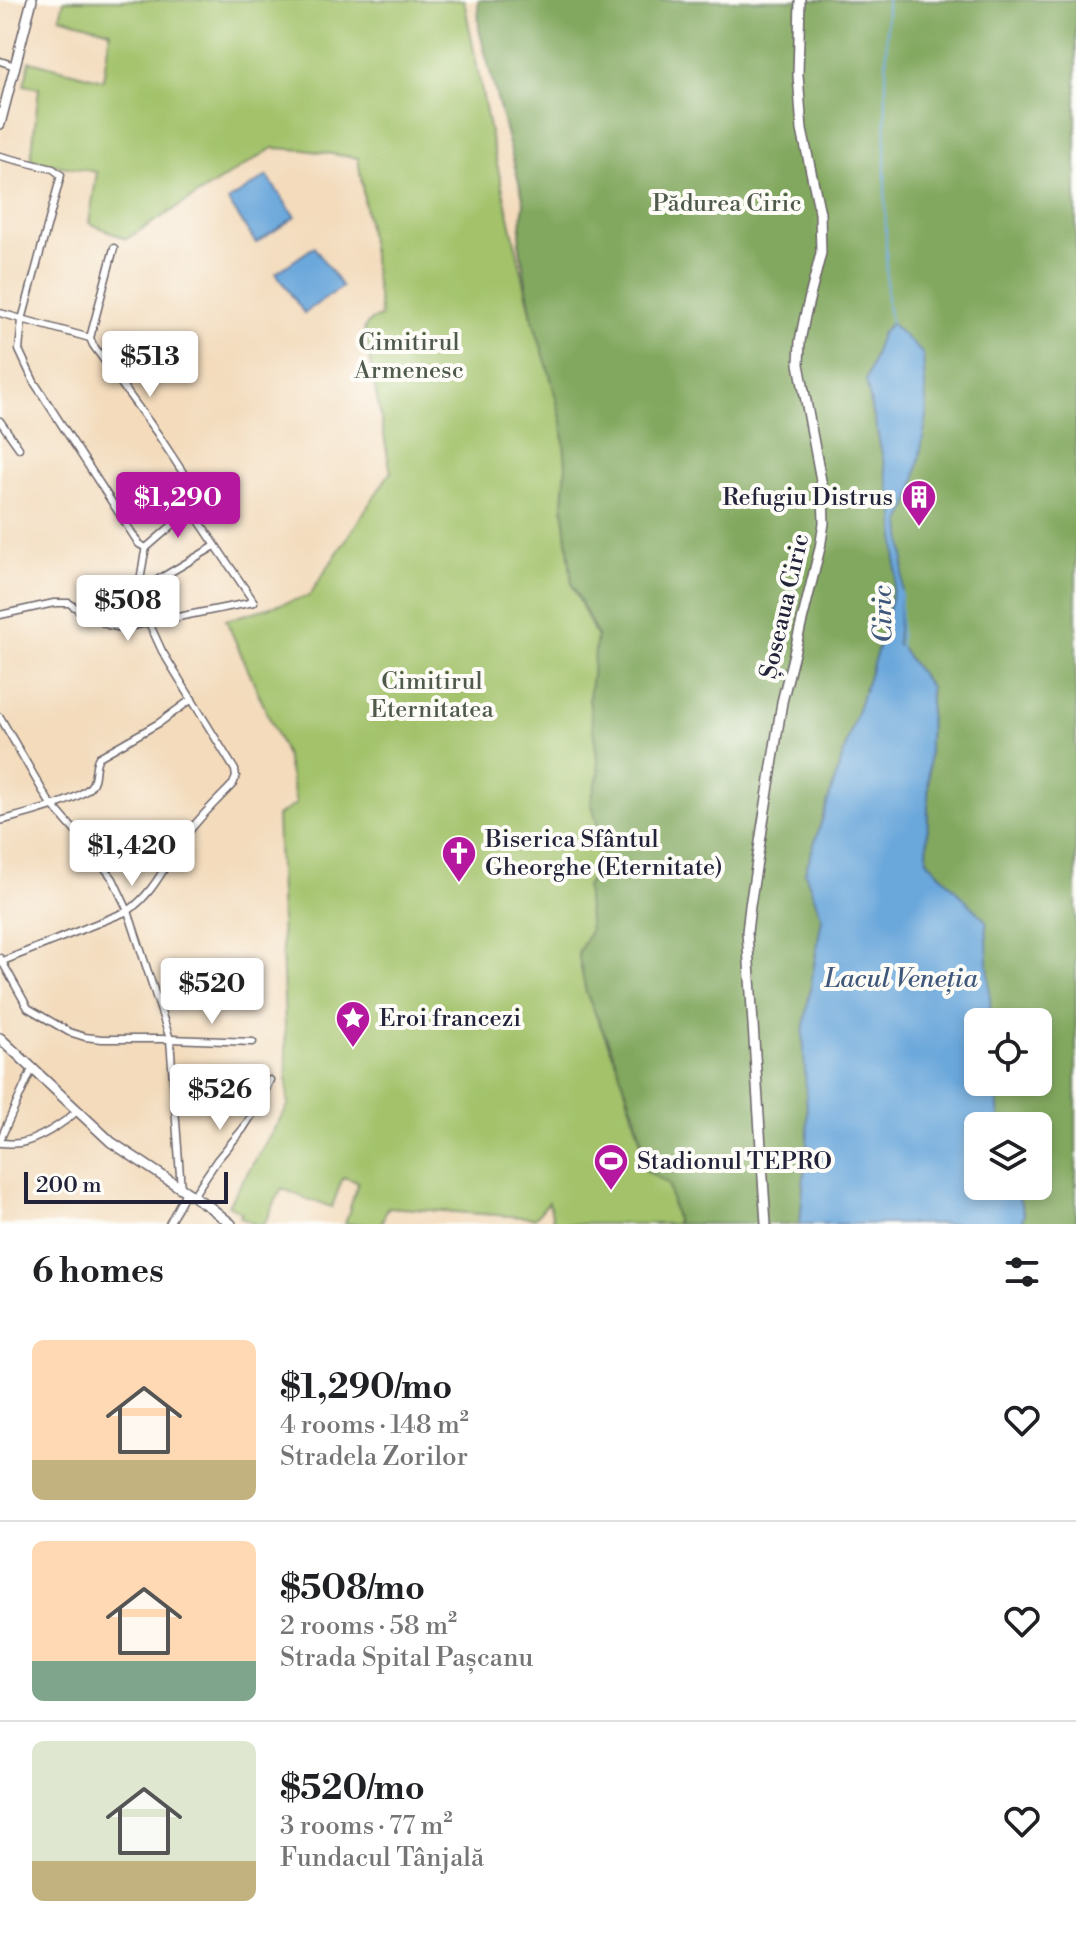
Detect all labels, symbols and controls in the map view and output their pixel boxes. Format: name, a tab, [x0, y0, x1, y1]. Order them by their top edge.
park label: Pădurea Ciric	[652, 189, 802, 219]
park label: Cimitirul Armenesc	[353, 328, 464, 386]
pin: $513	[103, 331, 197, 399]
text: $513	[120, 341, 180, 373]
pin: $1,290	[113, 472, 243, 540]
building icon: Refugiu Distrus	[900, 478, 938, 528]
text: $1,290	[134, 482, 222, 514]
place label: Refugiu Distrus	[722, 483, 893, 513]
street label: Șoseaua Ciric	[754, 531, 816, 682]
pin: $508	[81, 575, 175, 643]
text: $508	[94, 585, 162, 617]
water label: Ciric	[866, 585, 900, 643]
park label: Cimitirul Eternitatea	[370, 667, 494, 725]
pin: $1,420	[67, 820, 197, 888]
place label: Biserica Sfântul Gheorghe (Eternitate)	[484, 825, 723, 883]
text: $1,420	[88, 830, 176, 862]
church icon: Biserica Sfântul Gheorghe (Eternitate)	[440, 834, 478, 884]
pin: $520	[165, 958, 259, 1026]
water label: Lacul Veneția	[823, 963, 978, 995]
text: $520	[179, 968, 245, 1000]
place icon: Eroi francezi	[334, 999, 372, 1049]
place label: Eroi francezi	[379, 1004, 521, 1034]
map controls	[964, 1008, 1052, 1200]
button: locate	[964, 1008, 1052, 1096]
pin: $526	[173, 1064, 267, 1132]
text: $526	[188, 1074, 252, 1106]
button: layers	[964, 1112, 1052, 1200]
sports icon: Stadionul TEPRO	[592, 1142, 630, 1192]
place label: Stadionul TEPRO	[637, 1147, 832, 1177]
scale bar	[24, 1168, 228, 1204]
text: 200 m	[36, 1172, 102, 1199]
icon: filters	[1000, 1250, 1044, 1294]
text: 6 homes	[32, 1251, 164, 1293]
text: $1,290/mo	[280, 1367, 452, 1409]
icon: home	[96, 1372, 192, 1468]
icon: heart	[1000, 1398, 1044, 1442]
text: 4 rooms · 148 m²	[280, 1409, 469, 1441]
text: Stradela Zorilor	[280, 1441, 468, 1473]
text: $508/mo	[280, 1568, 425, 1610]
icon: home	[96, 1573, 192, 1669]
icon: heart	[1000, 1599, 1044, 1643]
text: 2 rooms · 58 m²	[280, 1610, 457, 1642]
text: Strada Spital Pașcanu	[280, 1642, 533, 1674]
text: $520/mo	[280, 1768, 425, 1810]
icon: home	[96, 1773, 192, 1869]
icon: heart	[1000, 1799, 1044, 1843]
text: 3 rooms · 77 m²	[280, 1810, 452, 1842]
text: Fundacul Tânjală	[280, 1842, 484, 1874]

